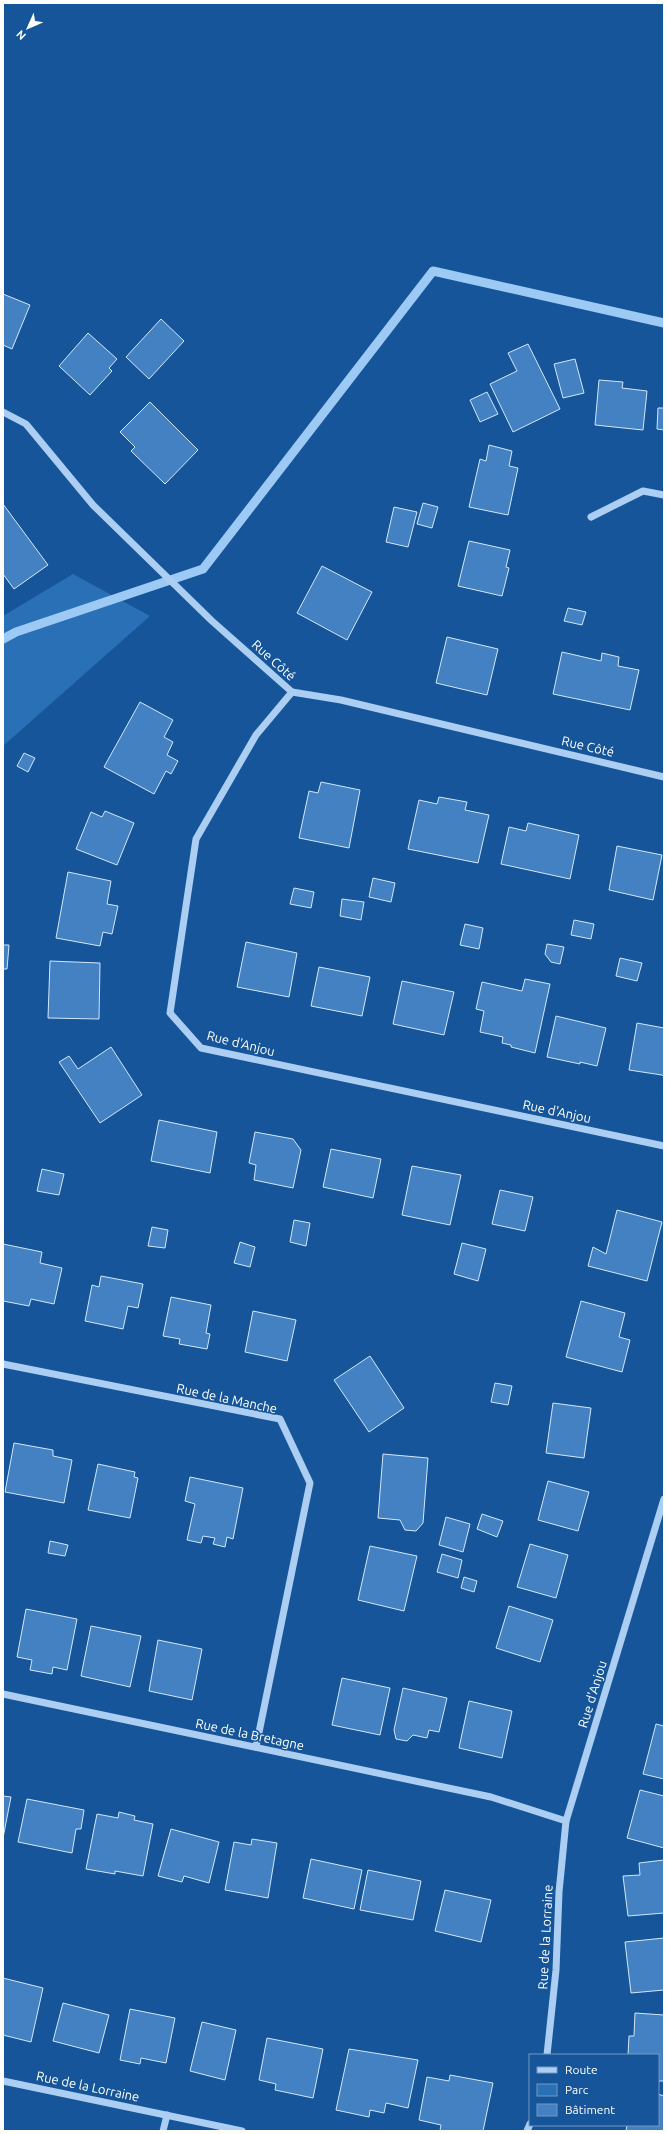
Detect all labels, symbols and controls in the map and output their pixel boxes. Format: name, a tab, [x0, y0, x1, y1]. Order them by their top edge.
north arrow	[8, 8, 48, 48]
text: N	[14, 28, 28, 42]
street label: Rue Côté	[249, 637, 299, 683]
street label: Rue Côté	[560, 733, 616, 759]
street label: Rue d'Anjou	[206, 1028, 276, 1058]
street label: Rue d'Anjou	[521, 1097, 593, 1125]
street label: Rue de la Manche	[175, 1380, 279, 1416]
street label: Rue d'Anjou	[575, 1659, 609, 1729]
street label: Rue de la Bretagne	[194, 1716, 306, 1752]
street label: Rue de la Lorraine	[535, 1884, 555, 1990]
legend	[529, 2054, 659, 2126]
text: Route	[565, 2063, 598, 2076]
street label: Rue de la Lorraine	[35, 2068, 141, 2104]
text: Parc	[565, 2083, 589, 2096]
text: Bâtiment	[565, 2103, 615, 2116]

